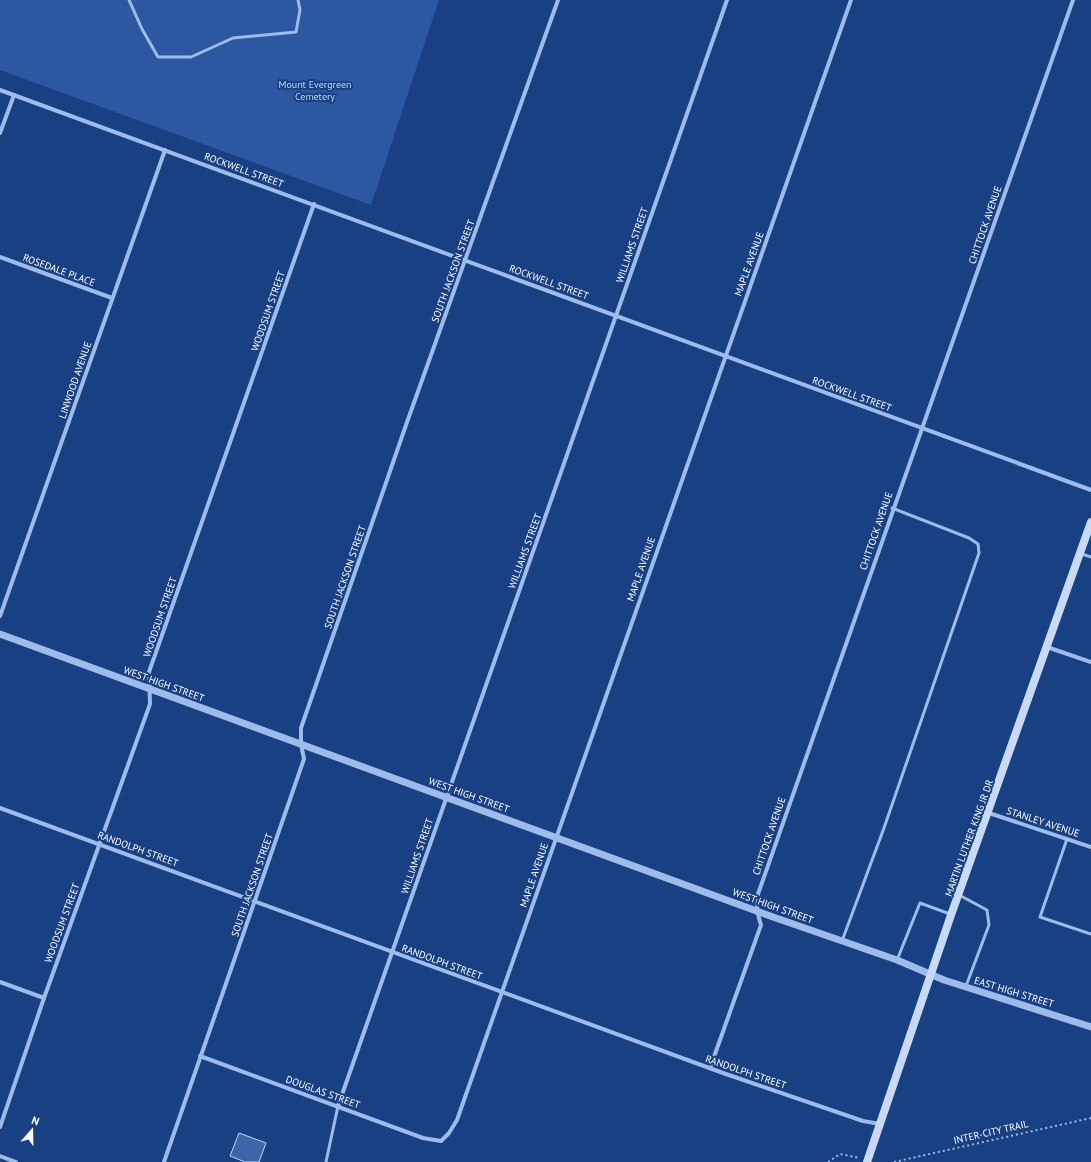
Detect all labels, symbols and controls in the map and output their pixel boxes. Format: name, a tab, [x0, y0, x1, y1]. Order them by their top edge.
park label: Mount Evergreen Cemetery	[278, 78, 352, 103]
street label: ROCKWELL STREET	[203, 150, 286, 191]
street label: CHITTOCK AVENUE	[966, 184, 1004, 266]
street label: WILLIAMS STREET	[613, 205, 651, 285]
street label: SOUTH JACKSON STREET	[428, 217, 478, 324]
street label: MAPLE AVENUE	[731, 230, 767, 298]
street label: ROSEDALE PLACE	[21, 251, 97, 289]
street label: ROCKWELL STREET	[508, 262, 591, 303]
street label: WOODSUM STREET	[248, 269, 288, 353]
street label: LINWOOD AVENUE	[56, 340, 94, 420]
street label: ROCKWELL STREET	[811, 374, 894, 415]
street label: CHITTOCK AVENUE	[857, 490, 895, 572]
street label: WILLIAMS STREET	[505, 511, 545, 590]
street label: SOUTH JACKSON STREET	[321, 523, 369, 630]
street label: MAPLE AVENUE	[624, 535, 658, 603]
street label: WOODSUM STREET	[140, 575, 180, 659]
street label: WEST HIGH STREET	[122, 663, 207, 705]
street label: WEST HIGH STREET	[427, 774, 512, 816]
street label: MARTIN LUTHER KING JR DR	[942, 778, 996, 898]
street label: CHITTOCK AVENUE	[750, 795, 788, 877]
street label: STANLEY AVENUE	[1005, 804, 1081, 840]
street label: WILLIAMS STREET	[398, 816, 436, 896]
street label: RANDOLPH STREET	[96, 828, 181, 870]
street label: SOUTH JACKSON STREET	[228, 831, 276, 938]
street label: MAPLE AVENUE	[517, 841, 551, 909]
street label: WOODSUM STREET	[42, 881, 83, 965]
street label: WEST HIGH STREET	[731, 885, 816, 927]
street label: RANDOLPH STREET	[400, 941, 485, 983]
street label: EAST HIGH STREET	[973, 974, 1056, 1010]
street label: RANDOLPH STREET	[704, 1052, 789, 1092]
street label: DOUGLAS STREET	[284, 1073, 362, 1112]
north arrow	[12, 1110, 52, 1150]
text: N	[30, 1113, 41, 1128]
street label: INTER-CITY TRAIL	[952, 1117, 1030, 1147]

